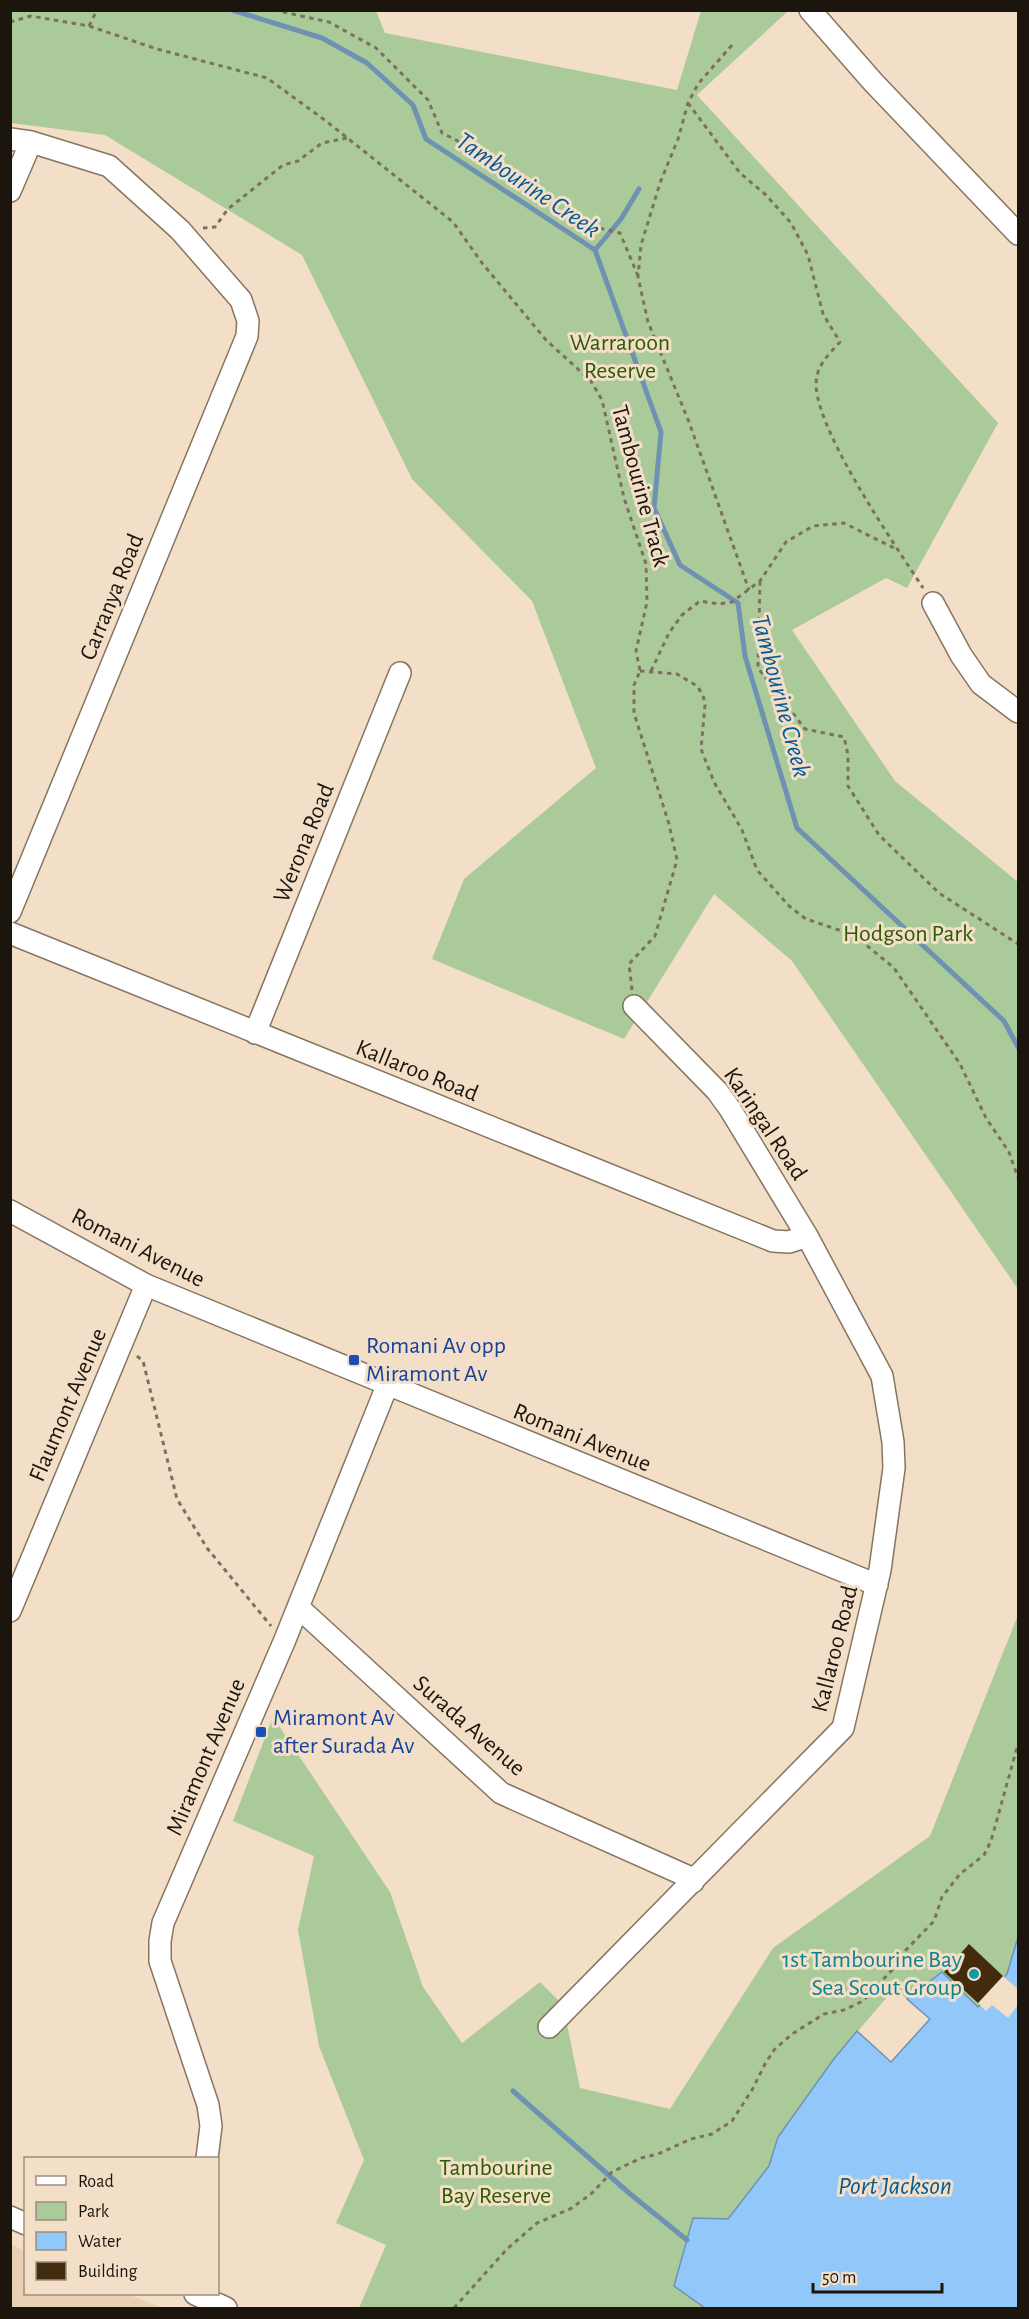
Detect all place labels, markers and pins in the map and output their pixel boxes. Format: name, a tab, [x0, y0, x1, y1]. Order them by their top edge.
place label: Romani Av opp Miramont Av	[366, 1334, 506, 1386]
marker: Romani Av opp Miramont Av	[347, 1353, 361, 1367]
place label: Miramont Av after Surada Av	[273, 1706, 414, 1758]
marker: Miramont Av after Surada Av	[254, 1725, 268, 1739]
place label: 1st Tambourine Bay Sea Scout Group	[782, 1948, 962, 2000]
marker: 1st Tambourine Bay Sea Scout Group	[967, 1967, 981, 1981]

